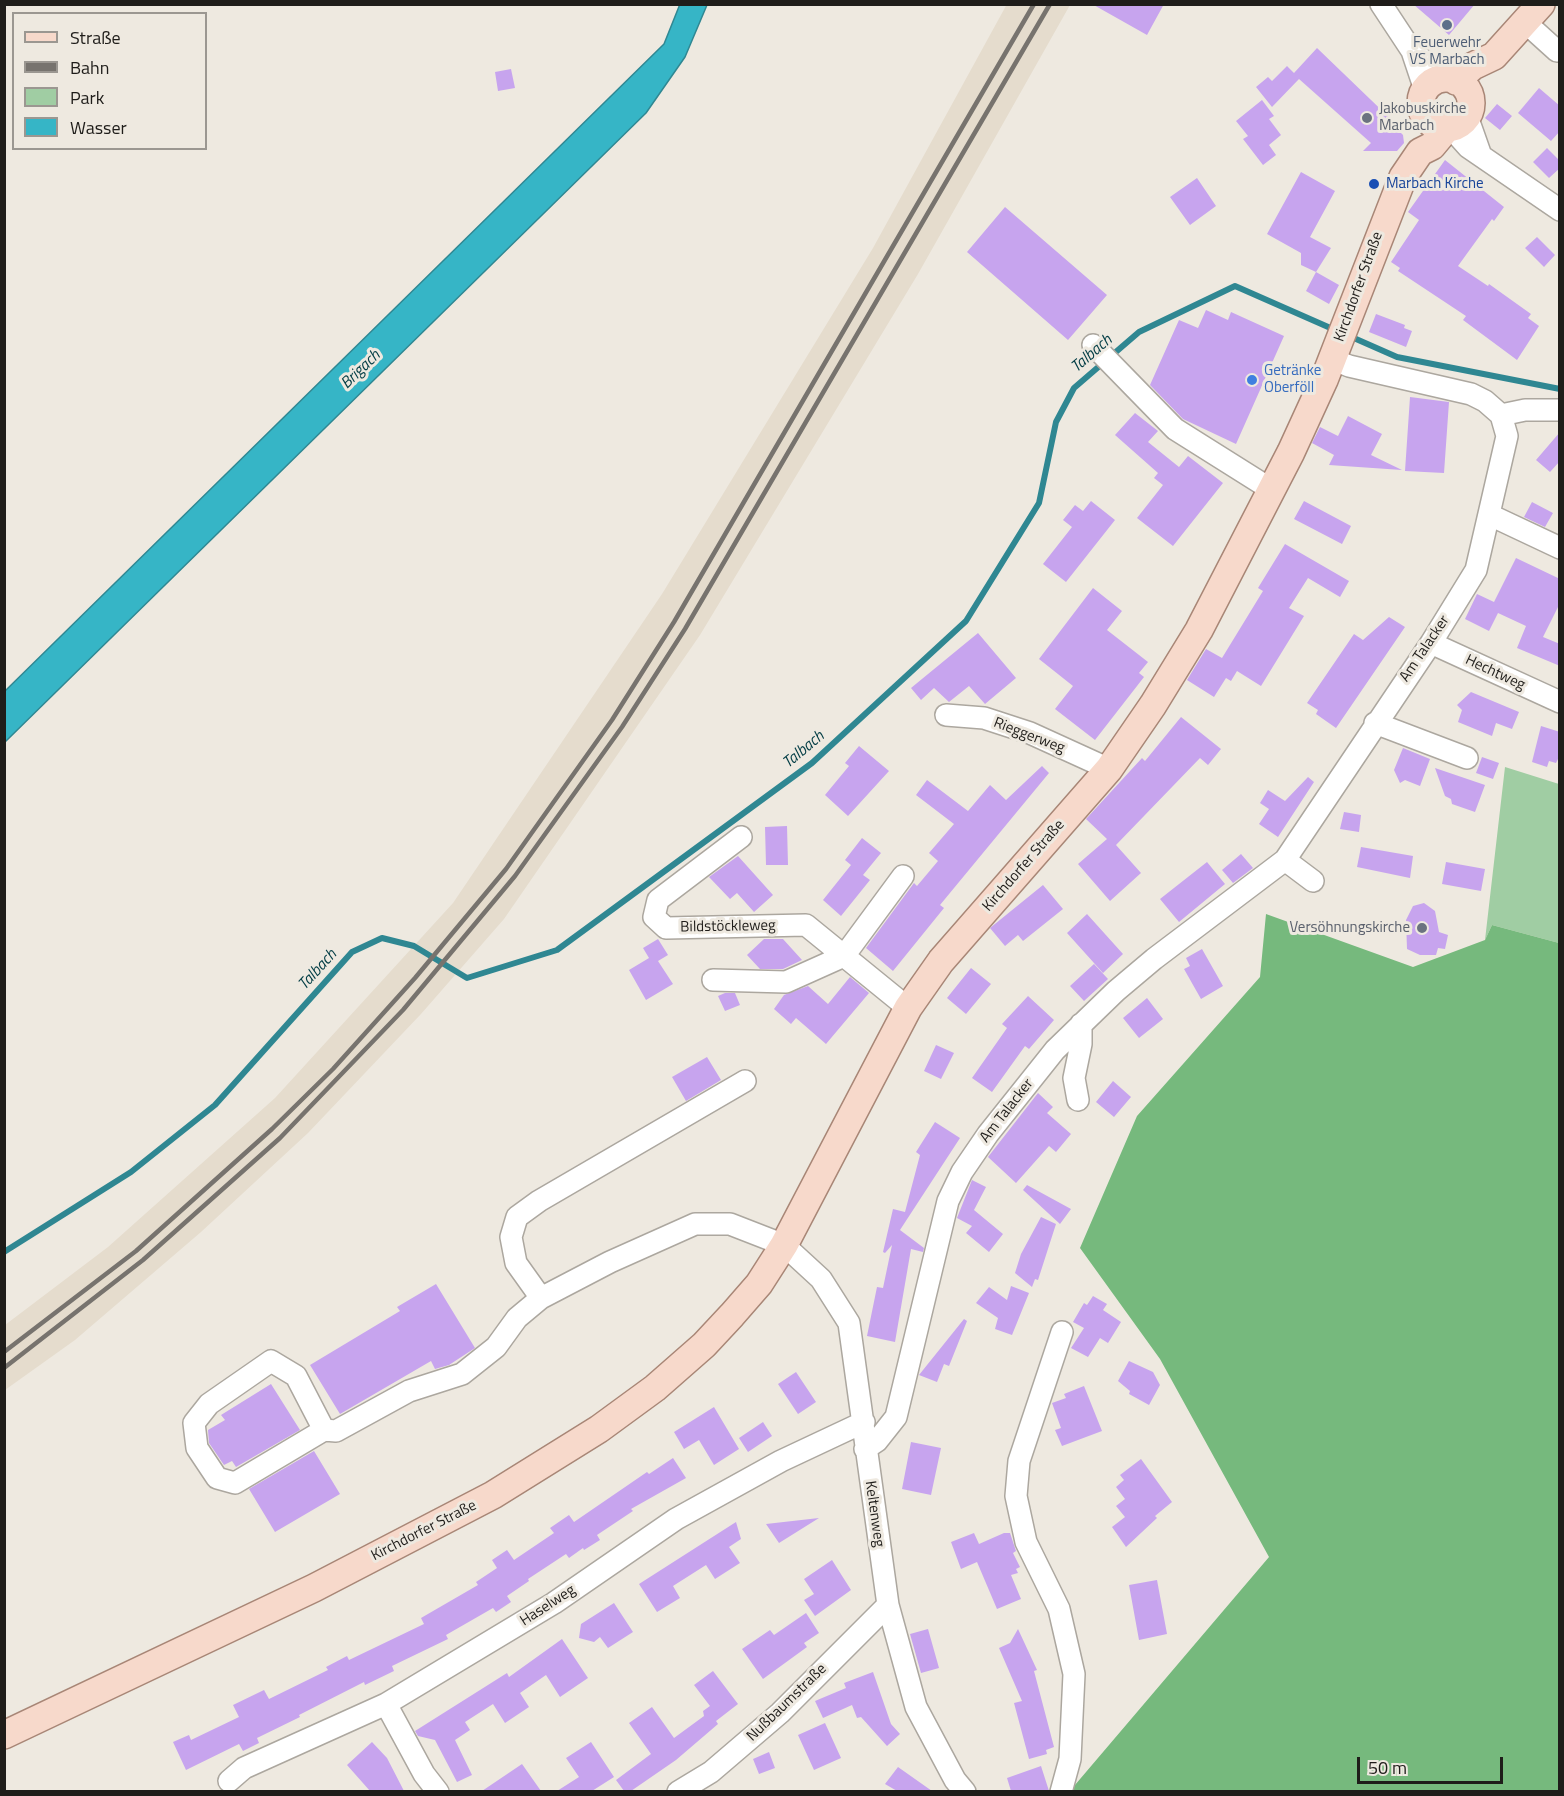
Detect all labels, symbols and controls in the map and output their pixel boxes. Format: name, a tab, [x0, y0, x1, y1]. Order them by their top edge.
legend	[12, 12, 207, 150]
marker: Feuerwehr VS Marbach	[1440, 18, 1454, 32]
text: Straße	[70, 24, 121, 51]
place label: Feuerwehr VS Marbach	[1409, 34, 1485, 69]
text: Bahn	[70, 54, 109, 81]
text: Park	[70, 84, 104, 111]
place label: Jakobuskirche Marbach	[1379, 100, 1466, 135]
marker: Jakobuskirche Marbach	[1360, 111, 1374, 125]
text: Wasser	[70, 114, 127, 141]
place label: Marbach Kirche	[1386, 175, 1484, 193]
marker: Marbach Kirche	[1367, 177, 1381, 191]
street label: Kirchdorfer Straße	[1331, 230, 1387, 344]
water label: Talbach	[1068, 331, 1116, 377]
water label: Brigach	[337, 347, 385, 393]
place label: Getränke Oberföll	[1264, 362, 1321, 397]
marker: Getränke Oberföll	[1245, 373, 1259, 387]
street label: Am Talacker	[1396, 612, 1454, 686]
street label: Hechtweg	[1462, 651, 1528, 695]
street label: Rieggerweg	[991, 714, 1067, 758]
water label: Talbach	[779, 727, 829, 773]
street label: Kirchdorfer Straße	[979, 816, 1069, 916]
street label: Bildstöckleweg	[680, 917, 776, 937]
place label: Versöhnungskirche	[1290, 919, 1410, 937]
marker: Versöhnungskirche	[1415, 921, 1429, 935]
water label: Talbach	[295, 946, 341, 994]
street label: Am Talacker	[976, 1075, 1038, 1147]
street label: Keltenweg	[860, 1480, 888, 1548]
street label: Kirchdorfer Straße	[368, 1497, 480, 1565]
street label: Haselweg	[517, 1581, 579, 1631]
street label: Nußbaumstraße	[743, 1660, 831, 1746]
scale bar	[1360, 1745, 1506, 1783]
text: 50 m	[1368, 1754, 1407, 1781]

